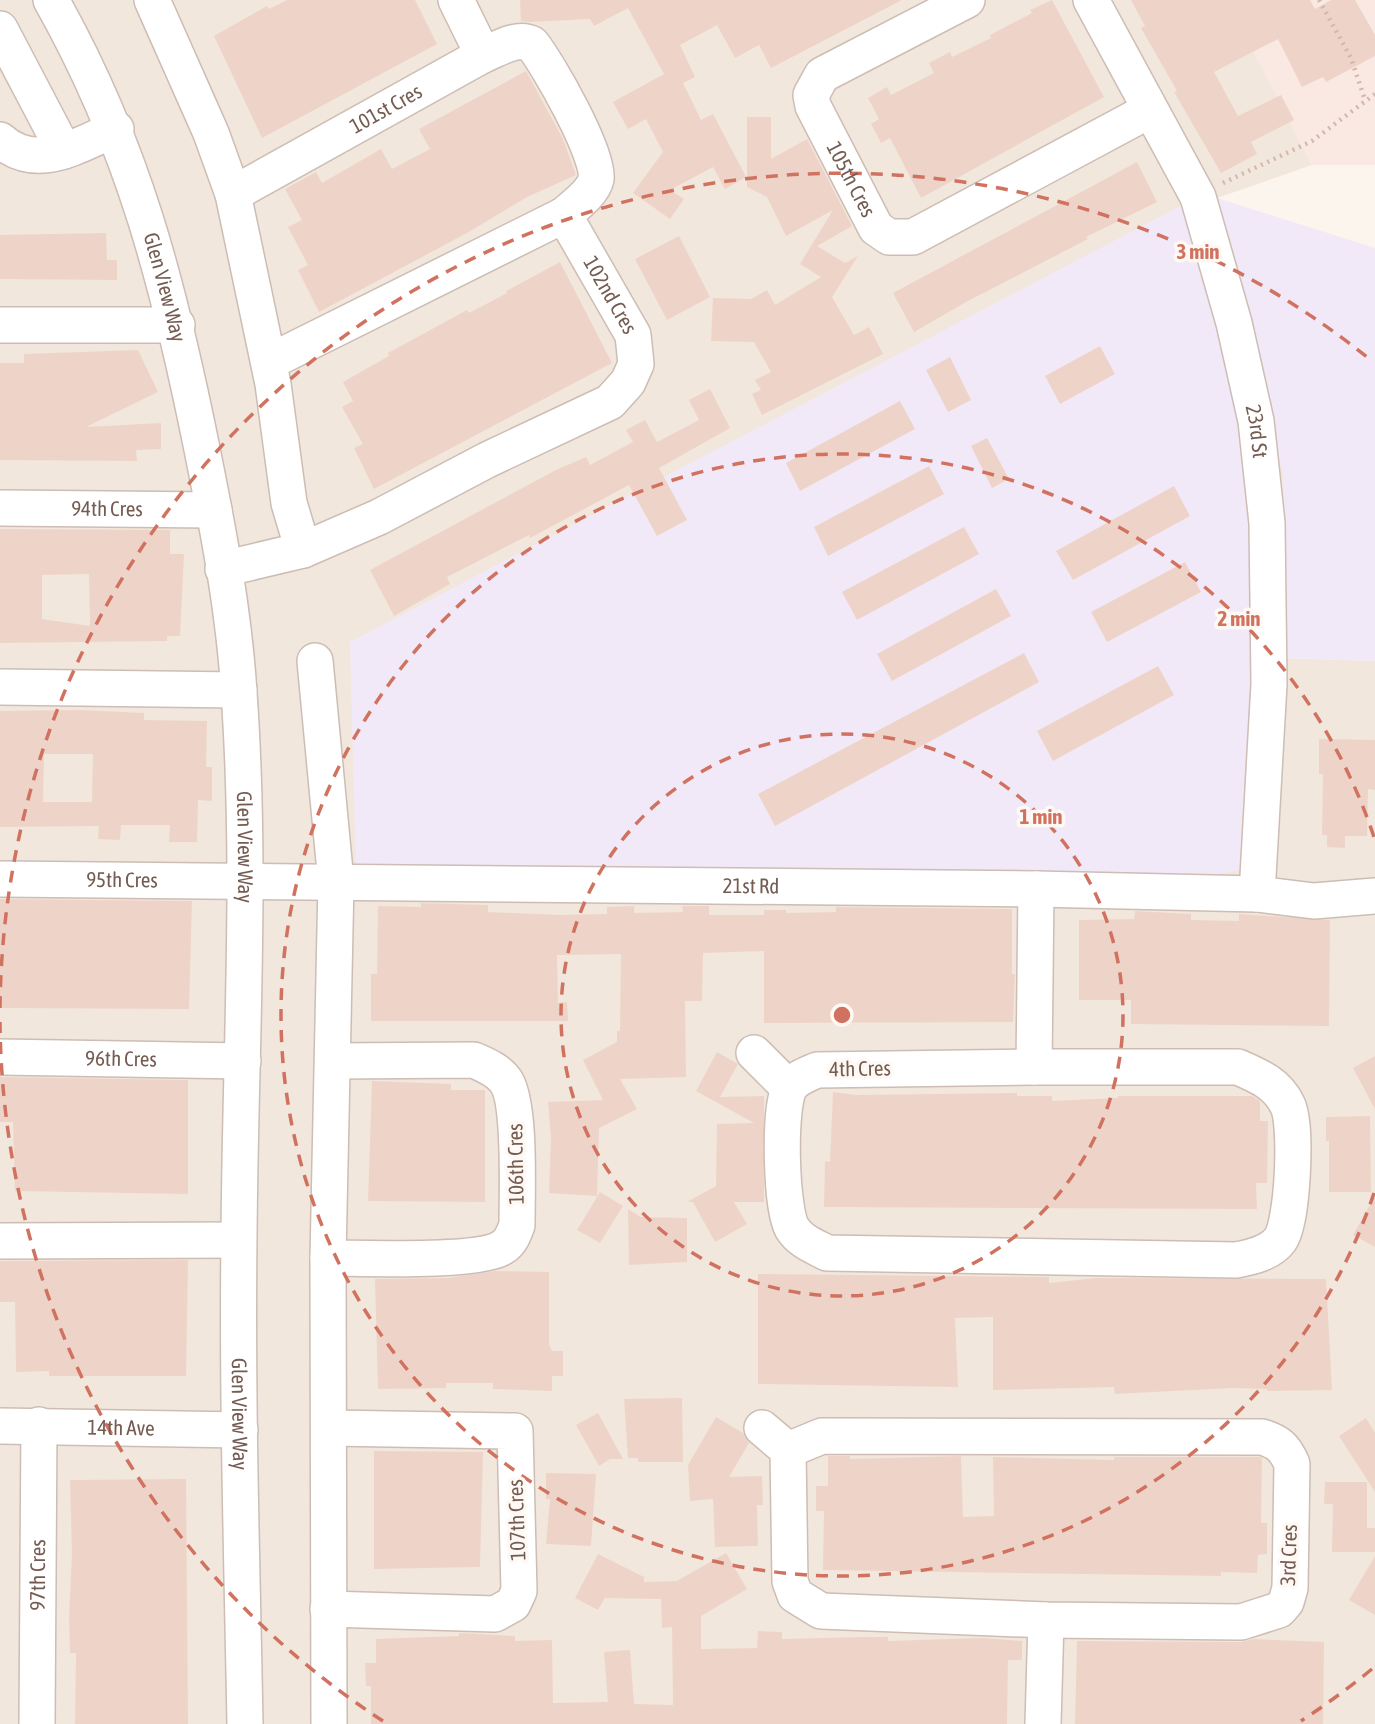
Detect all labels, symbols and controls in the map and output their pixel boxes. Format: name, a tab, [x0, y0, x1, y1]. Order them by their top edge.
street label: 101st Cres	[345, 78, 426, 138]
street label: 105th Cres	[823, 137, 881, 221]
street label: Glen View Way	[139, 230, 191, 344]
text: 3 min	[1177, 239, 1219, 263]
street label: 102nd Cres	[579, 252, 643, 338]
street label: 23rd St	[1242, 402, 1273, 459]
street label: 94th Cres	[71, 496, 143, 520]
text: 2 min	[1218, 606, 1260, 630]
street label: Glen View Way	[233, 791, 258, 903]
text: 1 min	[1020, 804, 1062, 828]
street label: 95th Cres	[86, 867, 158, 892]
street label: 21st Rd	[723, 873, 779, 898]
centre of rings	[830, 1003, 854, 1027]
street label: 96th Cres	[85, 1045, 157, 1071]
street label: 4th Cres	[829, 1055, 891, 1081]
street label: 106th Cres	[502, 1123, 528, 1205]
street label: Glen View Way	[228, 1358, 253, 1470]
street label: 14th Ave	[87, 1414, 155, 1440]
street label: 107th Cres	[503, 1479, 529, 1561]
street label: 3rd Cres	[1275, 1524, 1301, 1586]
street label: 97th Cres	[25, 1539, 49, 1611]

